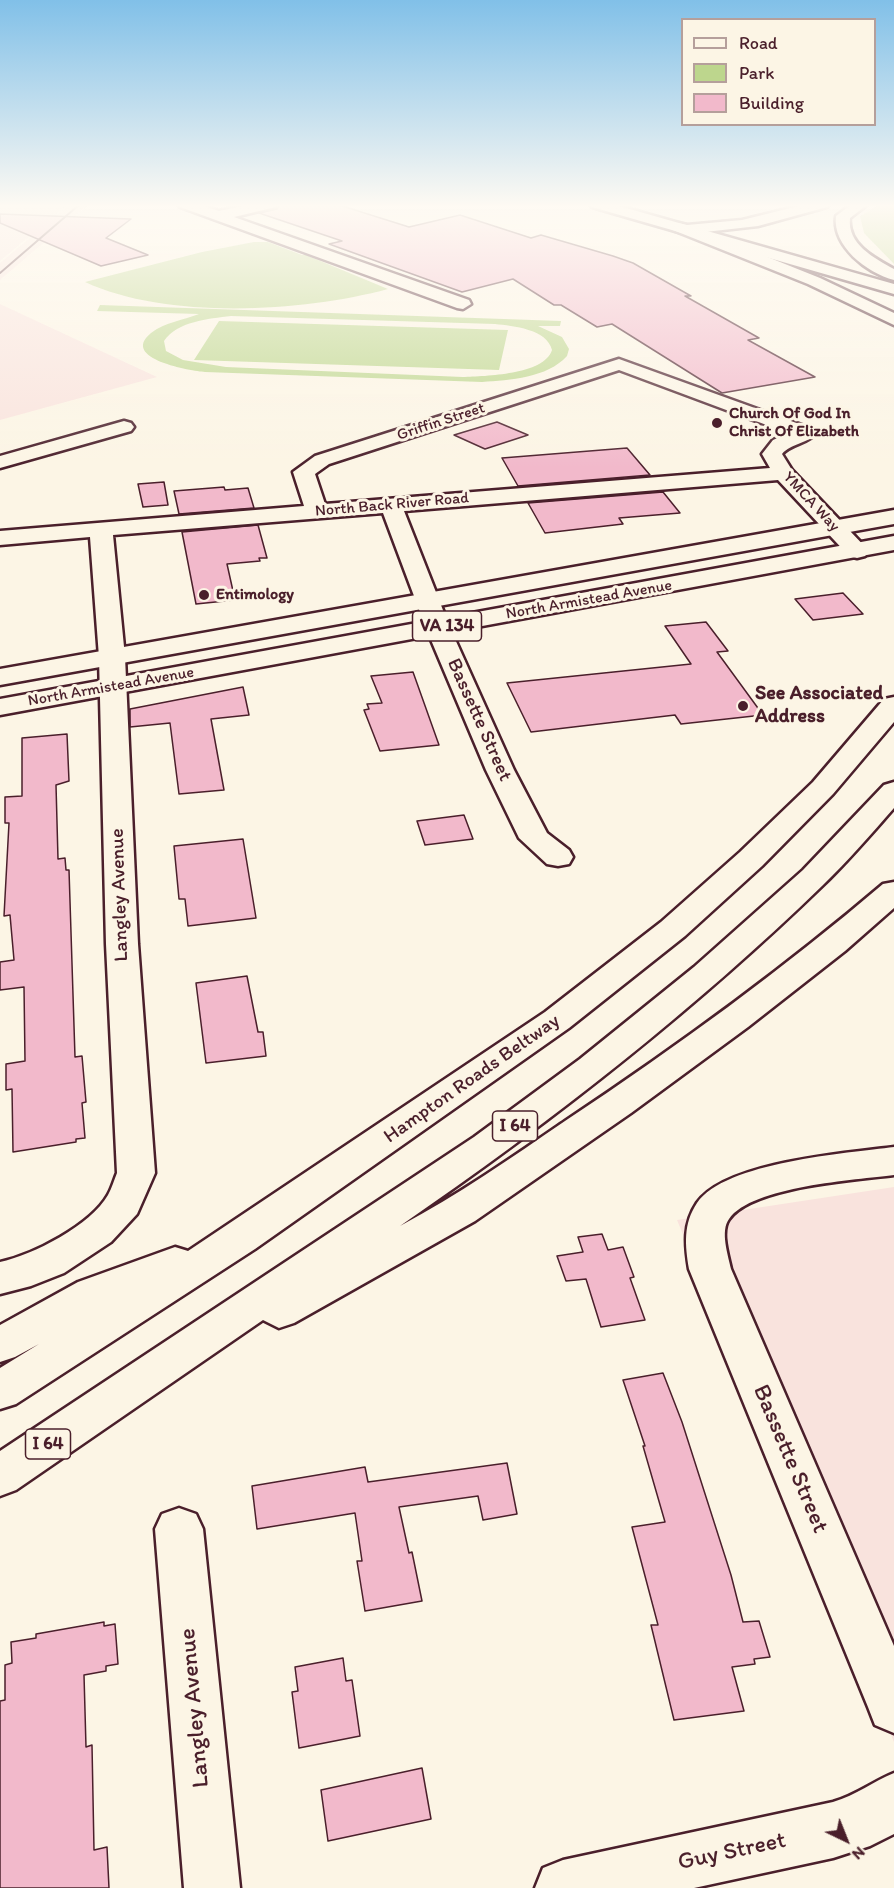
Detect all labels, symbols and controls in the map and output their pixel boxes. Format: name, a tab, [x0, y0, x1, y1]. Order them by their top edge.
legend	[681, 18, 876, 126]
text: Road	[739, 32, 778, 54]
text: Park	[739, 62, 774, 84]
text: Building	[739, 92, 804, 114]
street label: Griffin Street	[394, 399, 488, 445]
place label: Church Of God In Christ Of Elizabeth	[729, 404, 859, 442]
marker: Church Of God In Christ Of Elizabeth	[710, 416, 724, 430]
street label: YMCA Way	[778, 468, 844, 536]
street label: North Back River Road	[314, 489, 470, 521]
street label: North Armistead Avenue	[504, 576, 674, 624]
place label: Entimology	[216, 585, 294, 605]
marker: Entimology	[197, 588, 211, 602]
road number: VA 134	[412, 611, 482, 641]
street label: Bassette Street	[441, 655, 517, 785]
street label: North Armistead Avenue	[26, 663, 196, 711]
place label: See Associated Address	[755, 682, 883, 729]
marker: See Associated Address	[736, 699, 750, 713]
street label: Langley Avenue	[106, 828, 134, 962]
street label: Hampton Roads Beltway	[379, 1009, 565, 1149]
road number: I 64	[492, 1111, 538, 1141]
street label: Bassette Street	[746, 1381, 834, 1537]
road number: I 64	[26, 1429, 70, 1459]
street label: Langley Avenue	[174, 1627, 216, 1789]
north arrow	[816, 1810, 876, 1870]
street label: Guy Street	[675, 1827, 789, 1877]
text: N	[848, 1843, 869, 1864]

